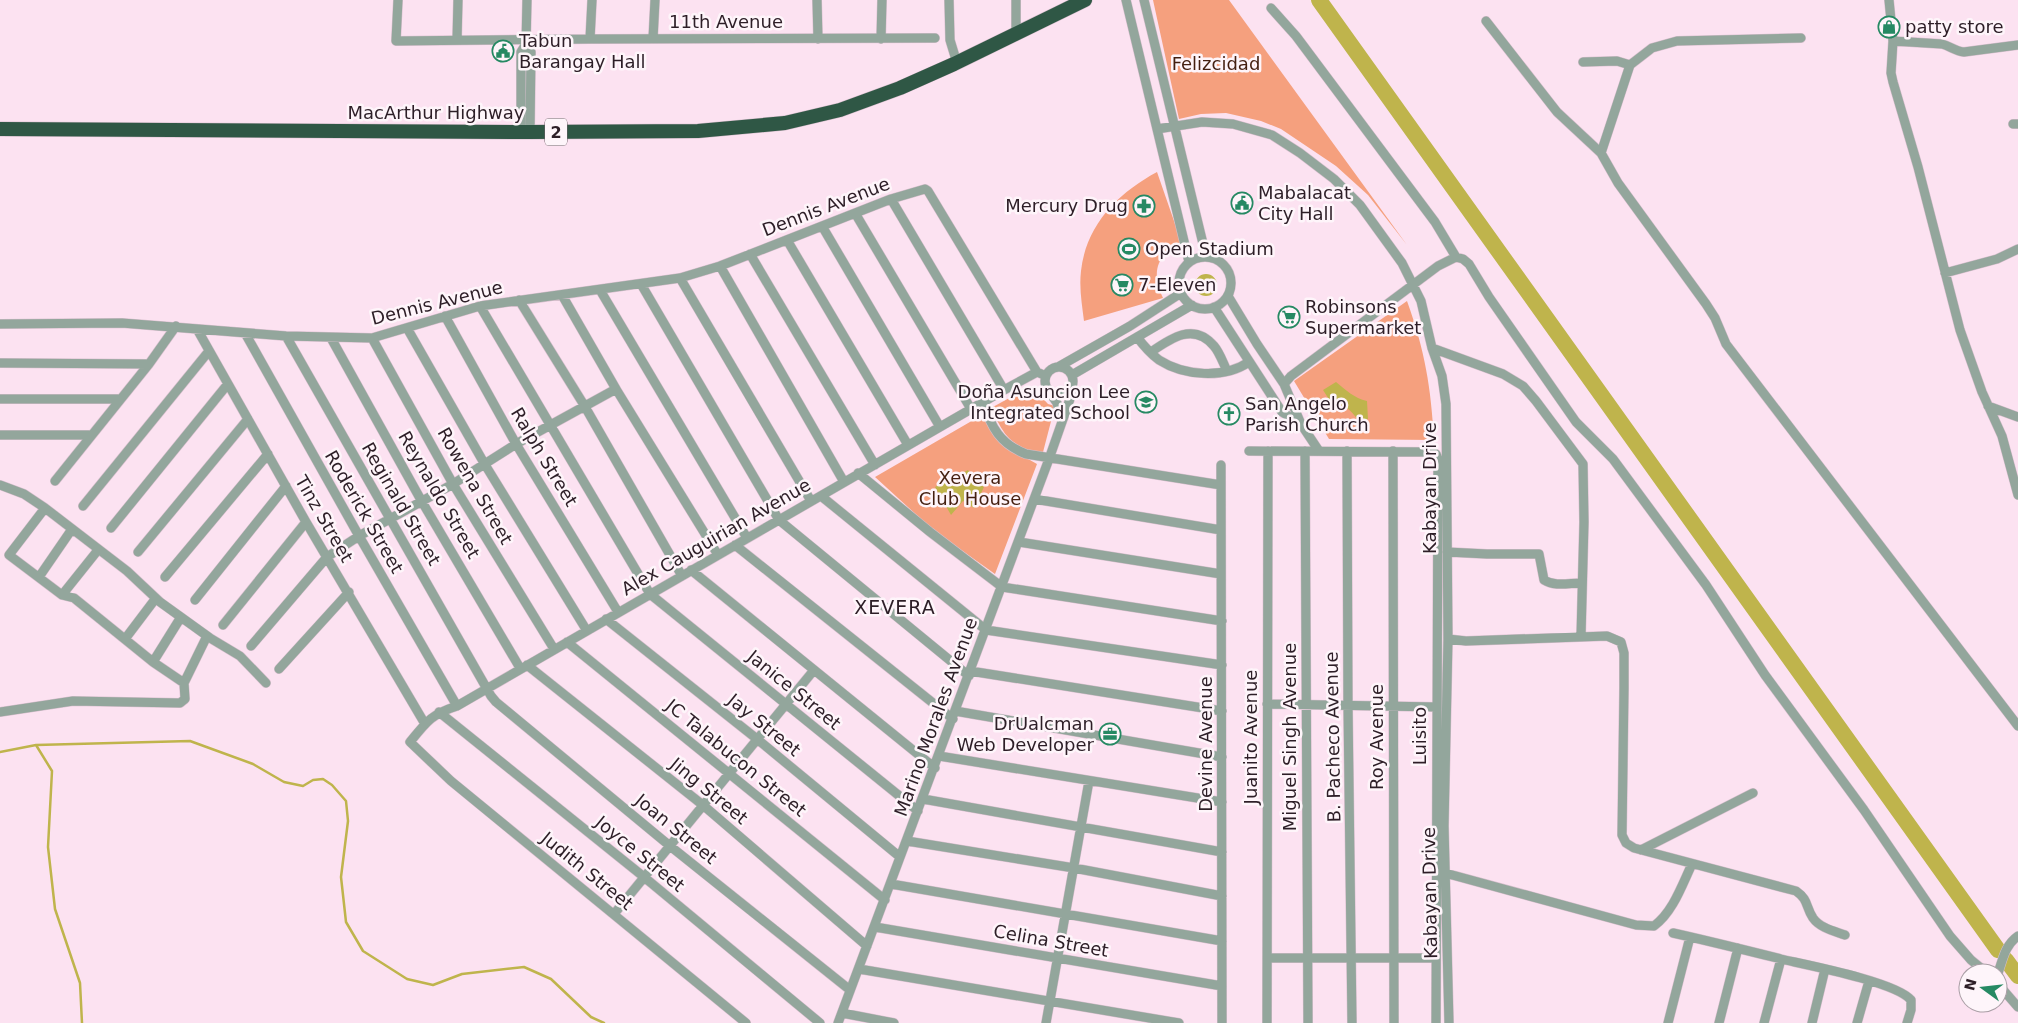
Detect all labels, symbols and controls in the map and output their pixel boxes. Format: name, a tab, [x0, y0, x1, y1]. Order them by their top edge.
street label: 11th Avenue	[669, 11, 783, 32]
shop icon: patty store	[1877, 15, 1901, 39]
place label: patty store	[1905, 16, 2003, 37]
place label: Tabun Barangay Hall	[518, 30, 646, 72]
public building icon: Tabun Barangay Hall	[491, 39, 515, 63]
park label: Felizcidad	[1172, 53, 1260, 74]
street label: MacArthur Highway	[348, 102, 525, 123]
road number: 2	[545, 118, 567, 146]
street label: Dennis Avenue	[759, 173, 892, 240]
place label: Mabalacat City Hall	[1258, 182, 1351, 224]
public building icon: Mabalacat City Hall	[1230, 191, 1254, 215]
pharmacy icon: Mercury Drug	[1132, 194, 1156, 218]
place label: Mercury Drug	[1005, 195, 1128, 216]
sports icon: Open Stadium	[1117, 237, 1141, 261]
place label: Open Stadium	[1145, 238, 1274, 259]
supermarket icon: 7-Eleven	[1110, 273, 1134, 297]
place label: 7-Eleven	[1138, 274, 1217, 295]
street label: Dennis Avenue	[369, 276, 505, 329]
place label: Robinsons Supermarket	[1305, 296, 1421, 338]
supermarket icon: Robinsons Supermarket	[1277, 305, 1301, 329]
place label: Doña Asuncion Lee Integrated School	[958, 381, 1130, 423]
school or university icon: Doña Asuncion Lee Integrated School	[1134, 390, 1158, 414]
place label: San Angelo Parish Church	[1245, 393, 1369, 435]
church icon: San Angelo Parish Church	[1217, 402, 1241, 426]
street label: Ralph Street	[507, 404, 582, 510]
street label: Kabayan Drive	[1419, 422, 1440, 554]
street label: Rowena Street	[433, 424, 517, 548]
street label: Reynaldo Street	[394, 427, 484, 562]
street label: Reginald Street	[358, 439, 445, 569]
street label: Roderick Street	[321, 447, 408, 577]
park label: Xevera Club House	[919, 467, 1021, 509]
street label: Tinz Street	[291, 471, 358, 566]
street label: Alex Cauguirian Avenue	[618, 474, 814, 599]
district label: XEVERA	[854, 596, 936, 618]
street label: Marino Morales Avenue	[890, 615, 981, 819]
street label: Miguel Singh Avenue	[1279, 643, 1300, 831]
street label: Janice Street	[743, 645, 845, 734]
street label: B. Pacheco Avenue	[1321, 651, 1344, 823]
street label: Juanito Avenue	[1240, 670, 1261, 805]
street label: Devine Avenue	[1195, 676, 1216, 812]
street label: Roy Avenue	[1366, 684, 1387, 790]
street label: Jay Street	[723, 688, 805, 760]
street label: JC Talabucon Street	[661, 694, 811, 821]
street label: Luisito	[1409, 707, 1430, 765]
place label: DrUalcman Web Developer	[956, 713, 1095, 755]
office icon: DrUalcman Web Developer	[1098, 722, 1122, 746]
street label: Jing Street	[666, 752, 752, 828]
street label: Joan Street	[630, 789, 721, 868]
street label: Joyce Street	[591, 811, 689, 896]
street label: Judith Street	[536, 827, 637, 914]
street label: Kabayan Drive	[1418, 827, 1441, 959]
street label: Celina Street	[992, 920, 1110, 961]
north arrow	[1958, 963, 2008, 1013]
text: N	[1961, 977, 1980, 992]

